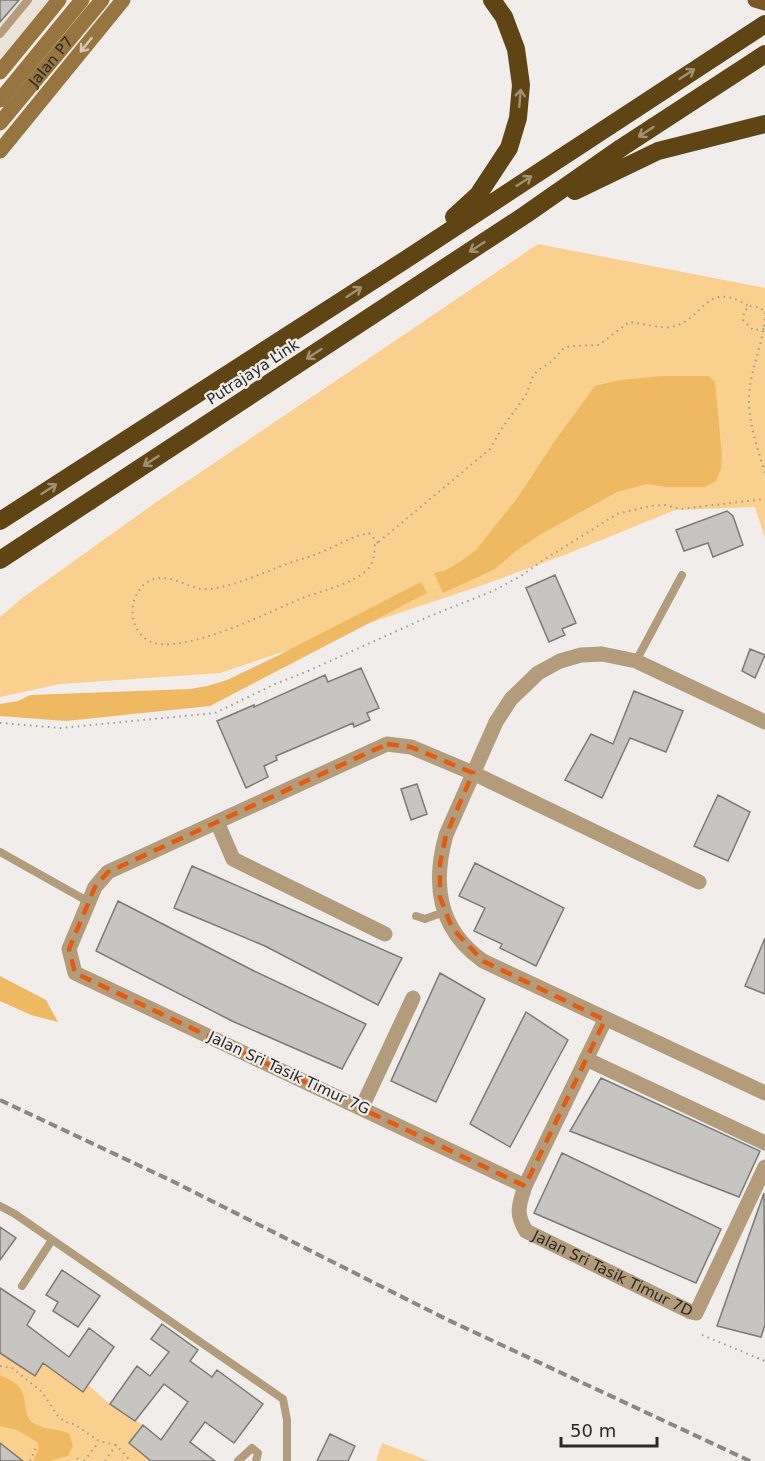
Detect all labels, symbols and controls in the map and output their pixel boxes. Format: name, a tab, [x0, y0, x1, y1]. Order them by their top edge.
street label: Jalan P7	[24, 33, 77, 91]
one-way arrow	[79, 37, 93, 52]
one-way arrow	[678, 68, 695, 80]
one-way arrow	[515, 89, 526, 109]
one-way arrow	[638, 126, 655, 138]
one-way arrow	[515, 175, 532, 187]
one-way arrow	[469, 241, 485, 253]
one-way arrow	[345, 286, 362, 298]
street label: Putrajaya Link	[203, 335, 303, 409]
one-way arrow	[306, 348, 322, 360]
one-way arrow	[143, 455, 159, 467]
one-way arrow	[40, 483, 57, 495]
street label: Jalan Sri Tasik Timur 7G	[204, 1027, 373, 1118]
street label: Jalan Sri Tasik Timur 7D	[529, 1226, 696, 1320]
scale bar	[561, 1410, 657, 1448]
text: 50 m	[570, 1420, 616, 1441]

